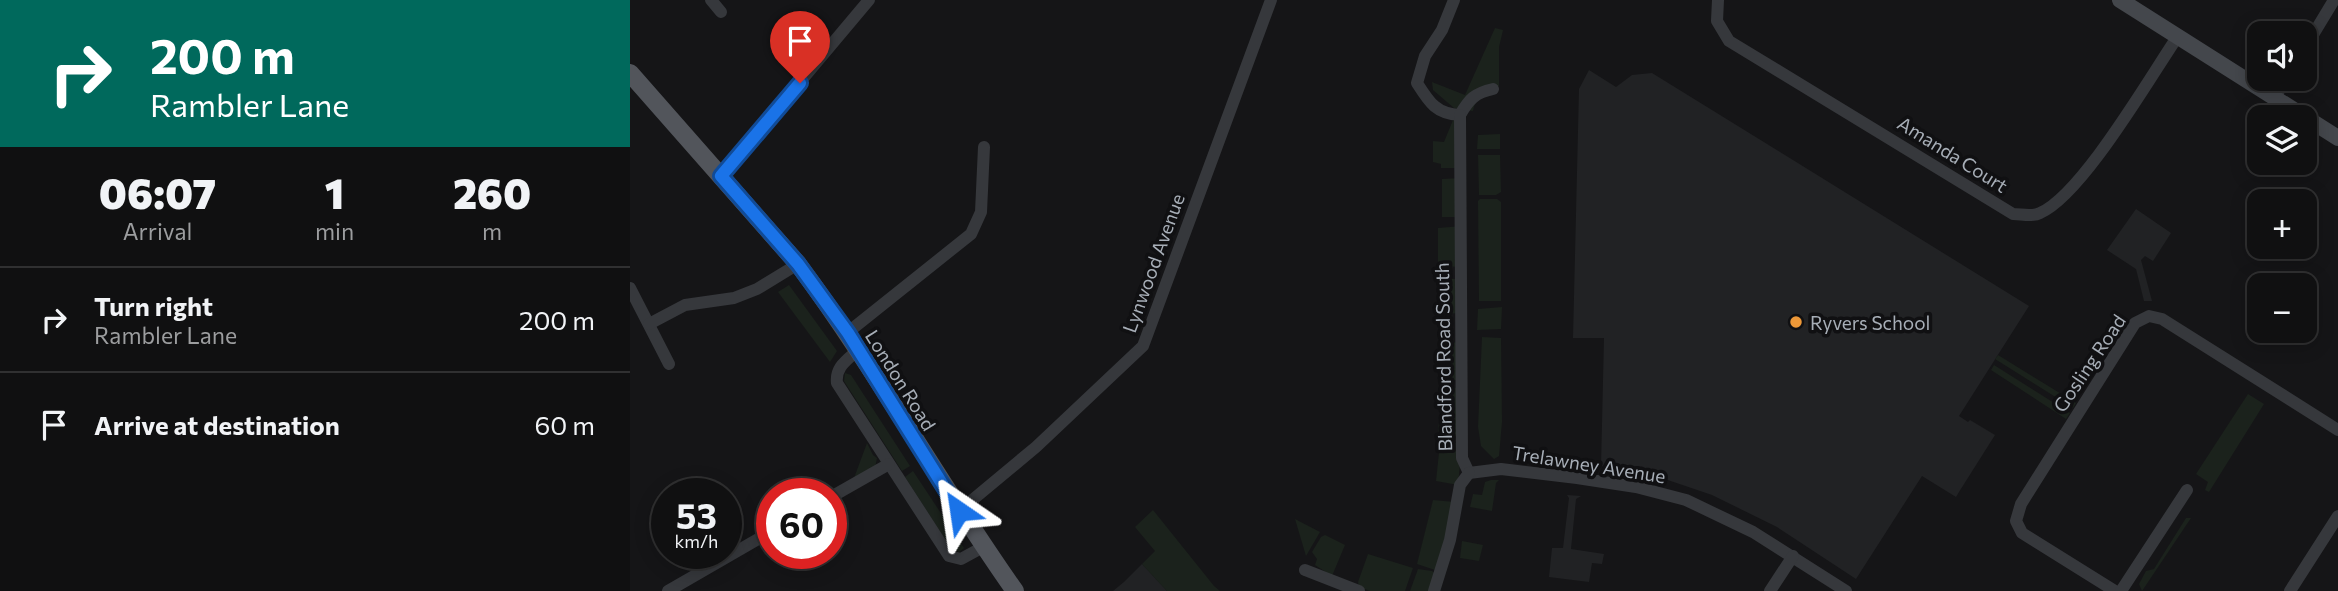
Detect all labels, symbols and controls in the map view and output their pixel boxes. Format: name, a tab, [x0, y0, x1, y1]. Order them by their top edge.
pin	[770, 11, 830, 83]
map controls	[2247, 21, 2317, 343]
button: sound	[2247, 21, 2317, 91]
icon: arrive	[781, 22, 819, 60]
text: 200 m	[150, 24, 295, 84]
icon: right	[35, 28, 126, 119]
text: Rambler Lane	[150, 84, 349, 124]
button: layers	[2247, 105, 2317, 175]
street label: Amanda Court	[1894, 111, 2012, 197]
text: 06:07	[99, 166, 216, 218]
text: 1	[325, 166, 344, 218]
text: 260	[453, 166, 531, 218]
button: +	[2247, 189, 2317, 259]
street label: Lynwood Avenue	[1117, 190, 1189, 336]
text: Arrival	[123, 217, 192, 245]
text: min	[315, 217, 354, 245]
text: m	[482, 217, 502, 245]
street label: Blandford Road South	[1430, 262, 1456, 452]
button: −	[2247, 273, 2317, 343]
text: Turn right	[94, 290, 213, 321]
icon: right	[35, 301, 73, 339]
text: 200 m	[519, 304, 595, 335]
street label: Gosling Road	[2048, 310, 2130, 416]
place label: Ryvers School	[1810, 311, 1930, 334]
marker: Ryvers School	[1788, 314, 1804, 330]
text: Rambler Lane	[94, 321, 237, 349]
street label: London Road	[861, 325, 941, 435]
icon: arrive	[35, 406, 73, 444]
text: Arrive at destination	[94, 409, 340, 440]
text: 60 m	[535, 409, 595, 440]
street label: Trelawney Avenue	[1511, 441, 1667, 487]
position arrow	[922, 474, 996, 548]
speed limit sign: 60	[756, 478, 847, 569]
text: 53	[676, 493, 717, 536]
text: km/h	[675, 530, 718, 552]

